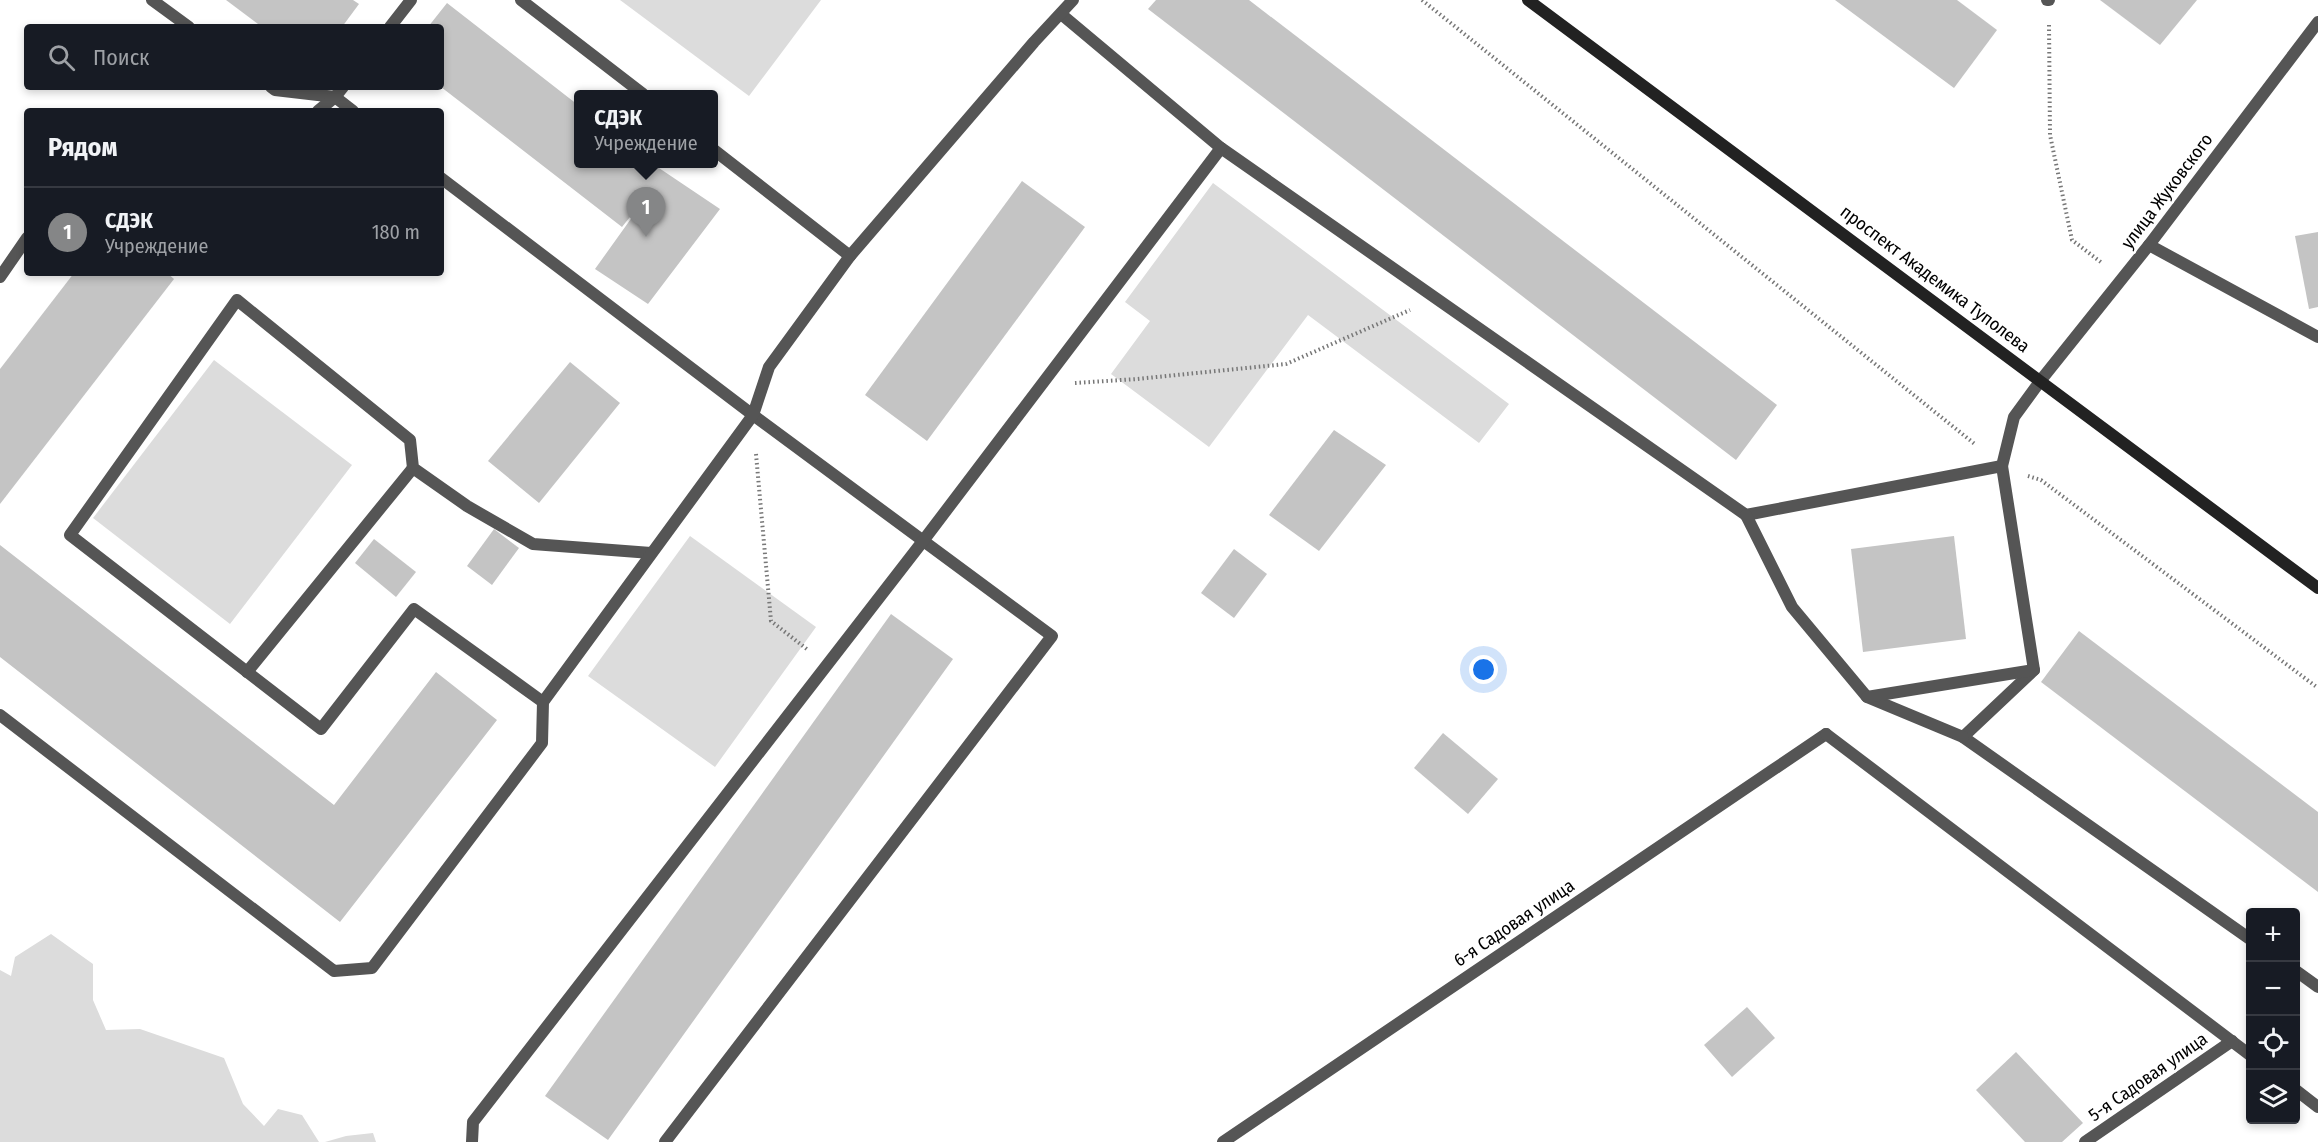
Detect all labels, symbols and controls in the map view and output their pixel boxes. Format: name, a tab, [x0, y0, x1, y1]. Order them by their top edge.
search box	[24, 24, 444, 90]
icon: search	[45, 41, 78, 74]
text: Поиск	[93, 44, 149, 71]
popup	[574, 90, 718, 168]
text: СДЭК	[594, 104, 642, 131]
street label: улица Жуковского	[2116, 129, 2218, 253]
text: Учреждение	[594, 131, 698, 155]
text: Рядом	[48, 132, 117, 163]
pin: 1	[626, 188, 666, 237]
street label: проспект Академика Туполева	[1836, 201, 2034, 357]
text: СДЭК	[105, 207, 153, 234]
text: 1	[63, 220, 72, 244]
text: 180 m	[372, 220, 420, 244]
text: Учреждение	[105, 234, 208, 258]
your location	[1469, 655, 1498, 684]
street label: 6-я Садовая улица	[1450, 874, 1579, 971]
map controls	[2246, 908, 2300, 1124]
button: +	[2246, 908, 2300, 962]
button: −	[2246, 962, 2300, 1016]
button: locate	[2246, 1016, 2300, 1070]
street label: 5-я Садовая улица	[2084, 1028, 2212, 1126]
button: layers	[2246, 1070, 2300, 1124]

